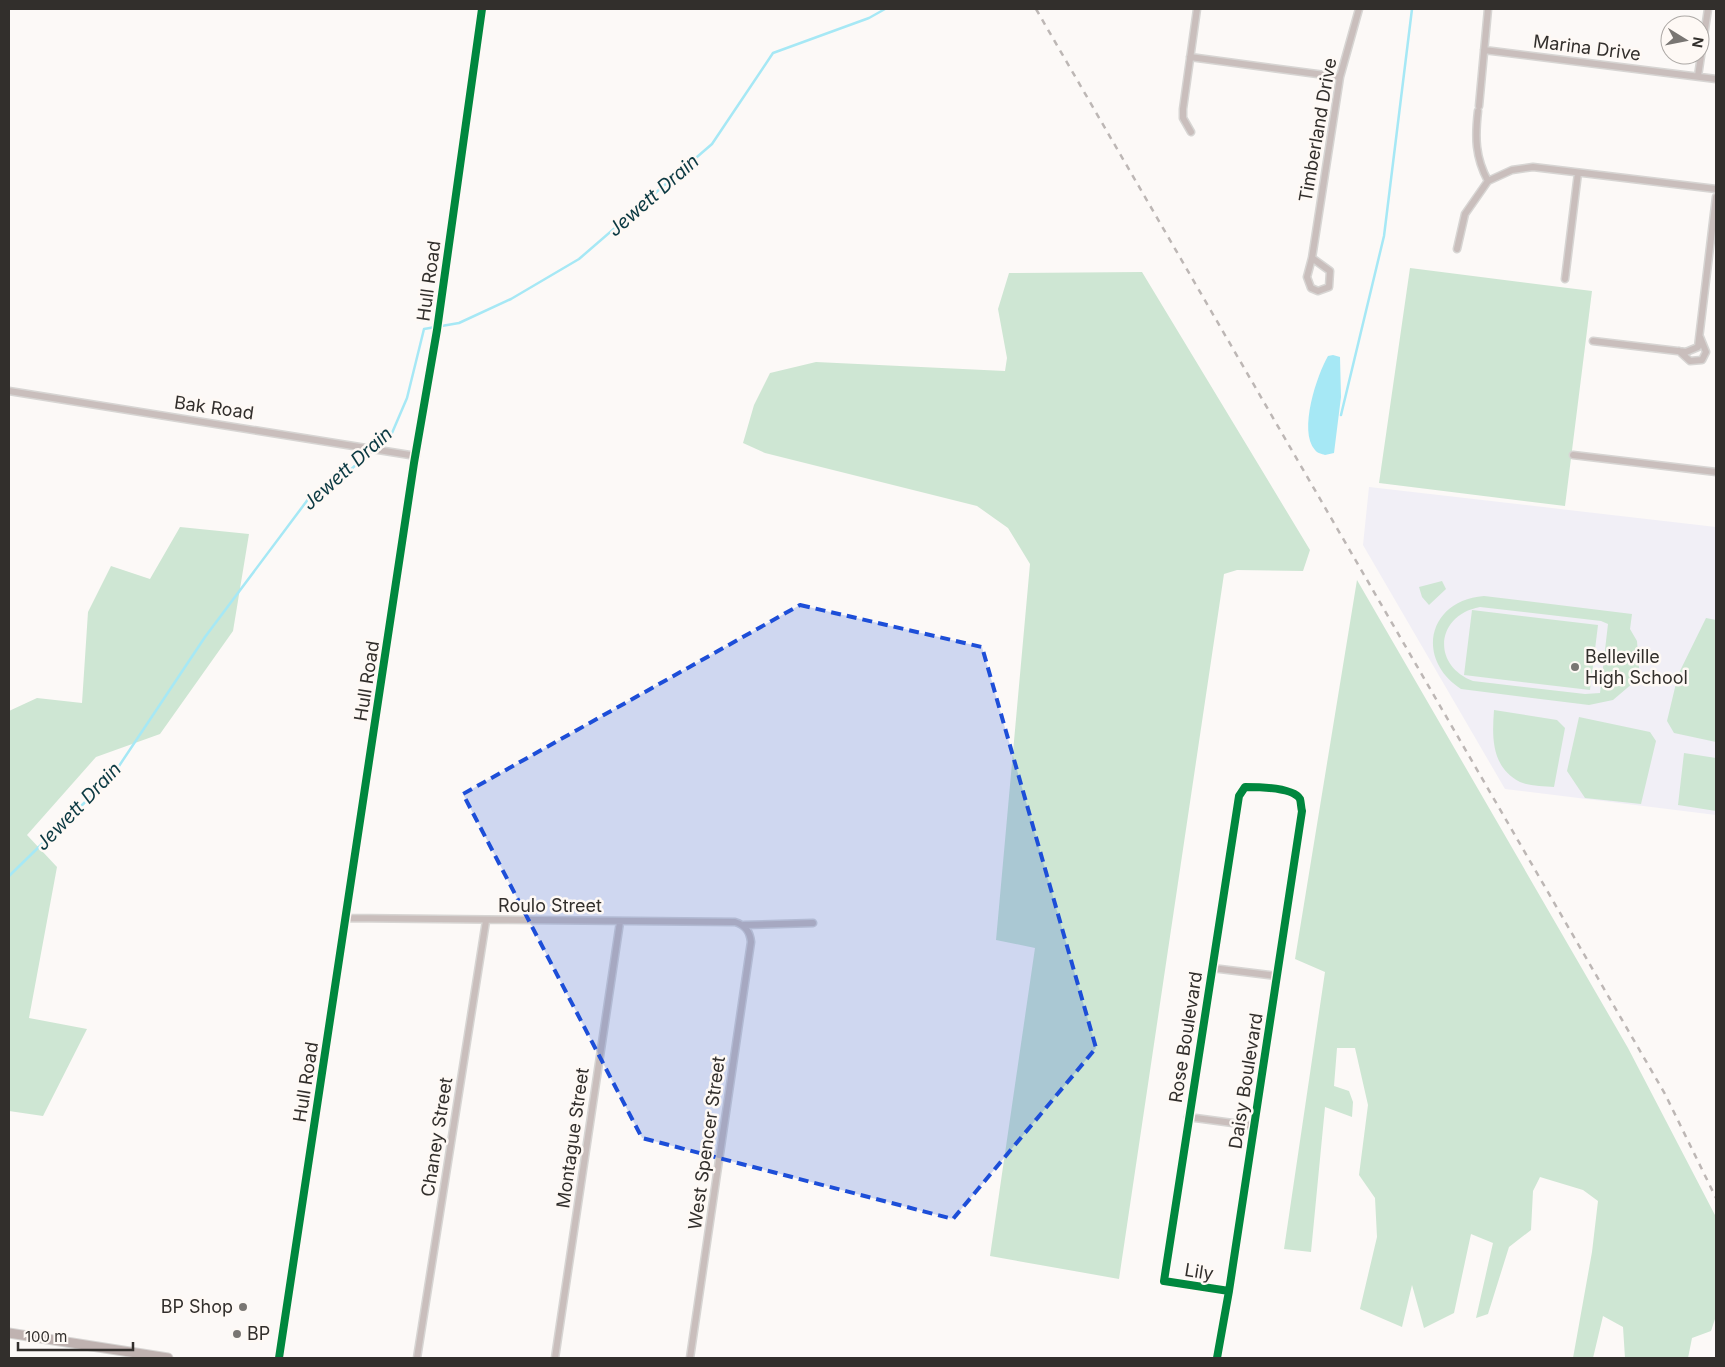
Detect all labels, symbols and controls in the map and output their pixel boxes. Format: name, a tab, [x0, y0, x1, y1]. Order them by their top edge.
north arrow	[1660, 15, 1710, 65]
street label: Marina Drive	[1532, 30, 1642, 65]
text: N	[1689, 36, 1708, 49]
street label: Timberland Drive	[1294, 56, 1341, 204]
water label: Jewett Drain	[603, 150, 704, 241]
street label: Hull Road	[412, 239, 445, 323]
street label: Bak Road	[173, 392, 255, 423]
water label: Jewett Drain	[298, 422, 397, 515]
street label: Hull Road	[350, 639, 383, 723]
place label: Belleville High School	[1585, 646, 1688, 688]
marker: Belleville High School	[1569, 661, 1581, 673]
water label: Jewett Drain	[31, 758, 126, 855]
street label: Roulo Street	[498, 895, 602, 916]
street label: Rose Boulevard	[1165, 970, 1206, 1104]
street label: Daisy Boulevard	[1224, 1011, 1267, 1150]
street label: Hull Road	[289, 1040, 322, 1124]
street label: West Spencer Street	[684, 1055, 729, 1231]
street label: Montague Street	[552, 1066, 593, 1210]
street label: Chaney Street	[417, 1076, 456, 1198]
street label: Lily	[1183, 1259, 1215, 1284]
place label: BP Shop	[161, 1296, 233, 1317]
marker: BP Shop	[237, 1301, 249, 1313]
scale bar	[18, 1320, 132, 1352]
place label: BP	[247, 1323, 270, 1344]
text: 100 m	[25, 1327, 67, 1346]
marker: BP	[231, 1328, 243, 1340]

